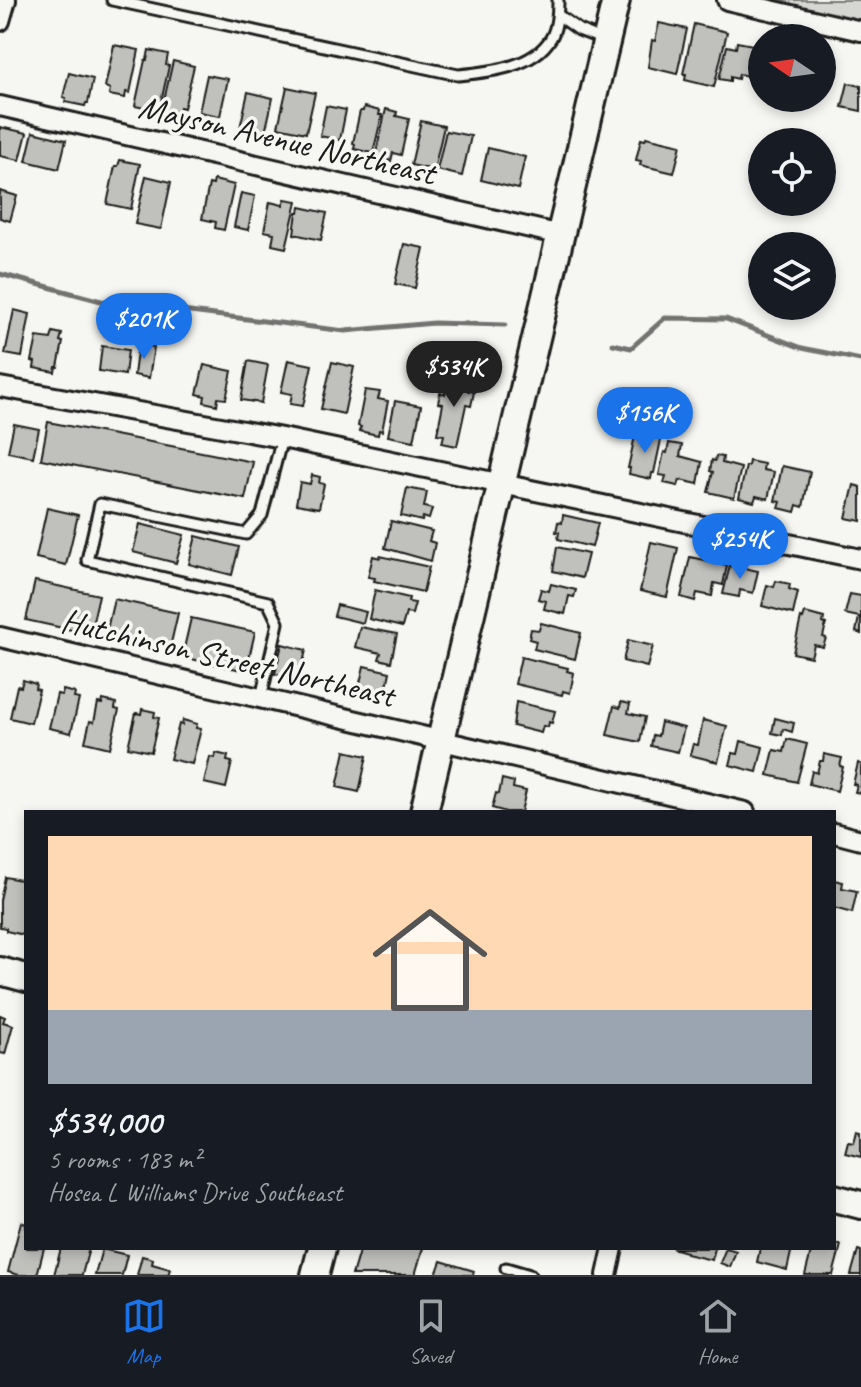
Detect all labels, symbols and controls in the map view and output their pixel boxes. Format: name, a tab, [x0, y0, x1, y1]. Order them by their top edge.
north arrow	[748, 24, 836, 112]
map controls	[748, 24, 836, 320]
street label: Mayson Avenue Northeast	[135, 85, 443, 195]
button: locate	[748, 128, 836, 216]
button: layers	[748, 232, 836, 320]
pin: $201K	[88, 293, 200, 361]
text: $201K	[114, 302, 174, 335]
pin: $534K	[398, 341, 510, 409]
text: $534K	[424, 350, 484, 383]
pin: $156K	[589, 387, 701, 455]
text: $156K	[615, 396, 675, 429]
pin: $254K	[684, 513, 796, 581]
text: $254K	[710, 522, 770, 555]
street label: Hutchinson Street Northeast	[57, 598, 402, 718]
icon: home	[358, 888, 502, 1032]
text: $534,000	[48, 1100, 161, 1143]
text: 5 rooms · 183 m²	[48, 1143, 200, 1176]
text: Hosea L Williams Drive Southeast	[48, 1176, 342, 1209]
tab: Map	[122, 1294, 166, 1370]
tab: Saved	[409, 1294, 453, 1370]
tab: Home	[696, 1294, 740, 1370]

